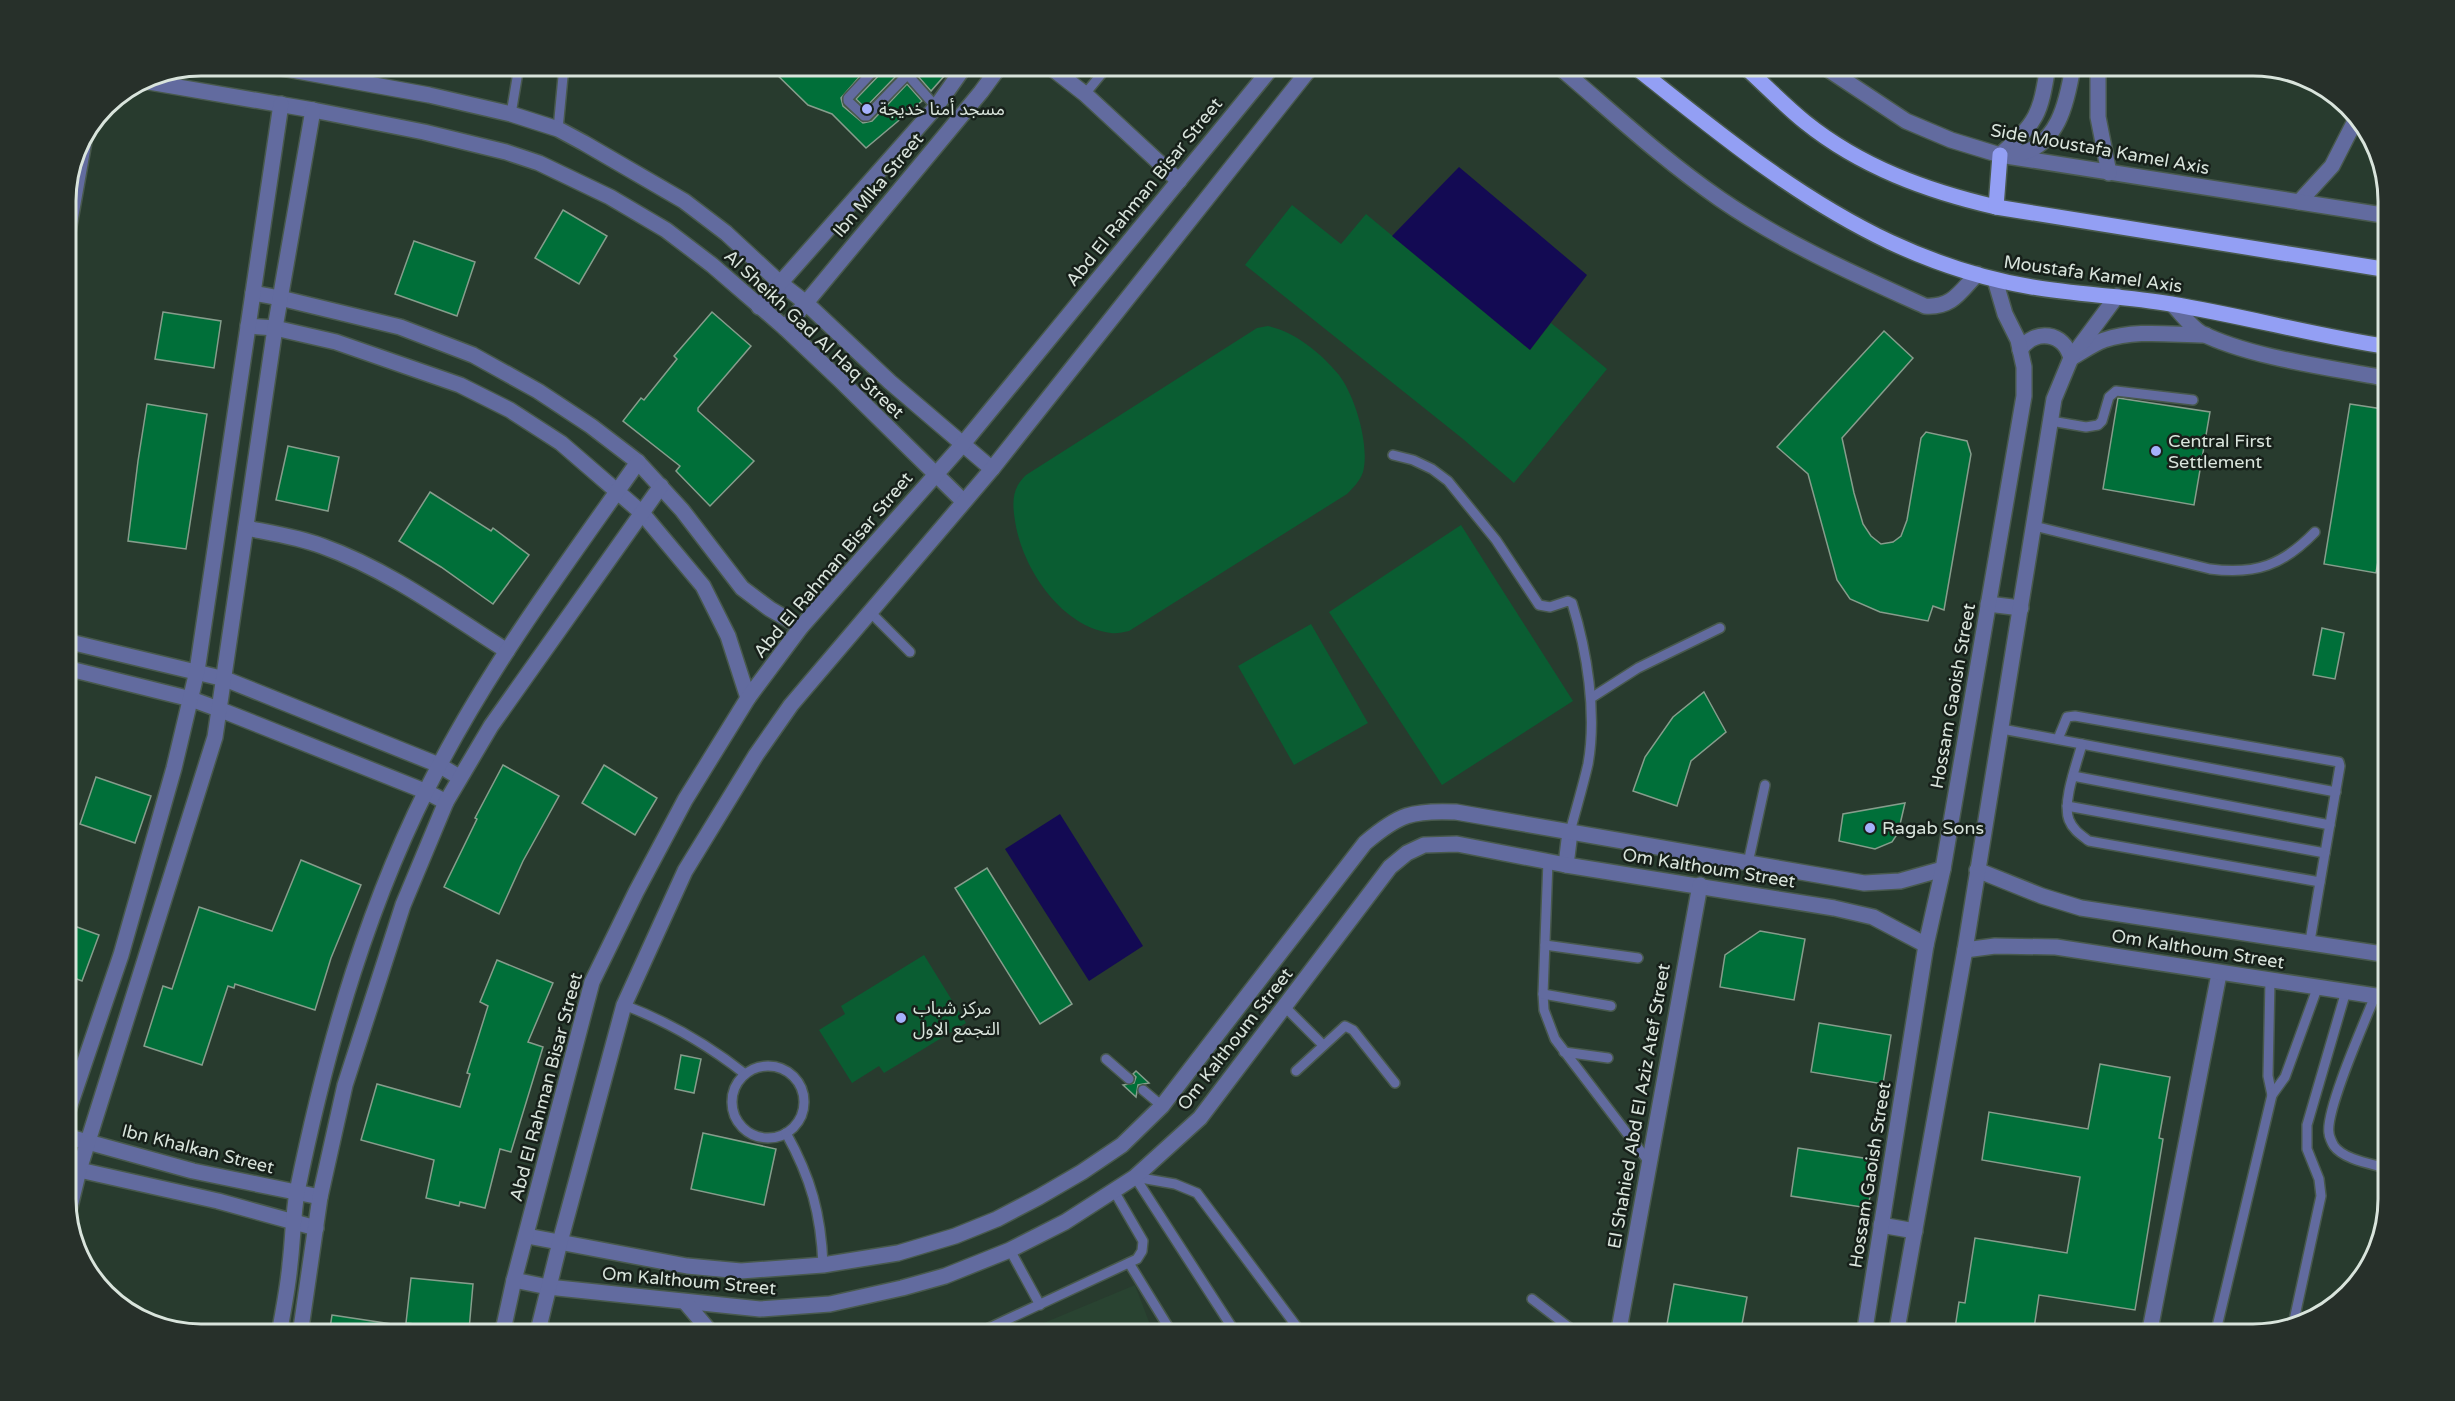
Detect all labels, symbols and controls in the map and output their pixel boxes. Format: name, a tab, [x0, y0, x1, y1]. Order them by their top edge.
street label: Abd El Rahman Bisar Street	[1061, 93, 1227, 291]
place label: مسجد أمنا خديجة	[879, 98, 1005, 120]
marker: مسجد أمنا خديجة	[860, 102, 874, 116]
street label: Side Moustafa Kamel Axis	[1989, 119, 2211, 179]
street label: Ibn Mlka Street	[828, 128, 928, 242]
street label: Al Sheikh Gad Al Haq Street	[719, 245, 909, 423]
street label: Moustafa Kamel Axis	[2002, 251, 2184, 297]
place label: Central First Settlement	[2168, 430, 2272, 473]
marker: Central First Settlement	[2149, 444, 2163, 458]
street label: Abd El Rahman Bisar Street	[749, 467, 917, 663]
street label: Hossam Gaoish Street	[1926, 602, 1980, 790]
place label: Ragab Sons	[1882, 817, 1984, 839]
marker: Ragab Sons	[1863, 821, 1877, 835]
street label: Om Kalthoum Street	[1621, 843, 1797, 893]
street label: Om Kalthoum Street	[2110, 924, 2286, 974]
street label: El Shahied Abd El Aziz Atef Street	[1603, 962, 1675, 1250]
street label: Om Kalthoum Street	[1173, 963, 1298, 1115]
street label: Abd El Rahman Bisar Street	[505, 970, 587, 1204]
place label: مركز شباب التجمع الاول	[913, 997, 1000, 1043]
marker: مركز شباب التجمع الاول	[894, 1011, 908, 1025]
street label: Hossam Gaoish Street	[1844, 1080, 1896, 1269]
street label: Ibn Khalkan Street	[119, 1119, 277, 1179]
street label: Om Kalthoum Street	[601, 1262, 777, 1300]

